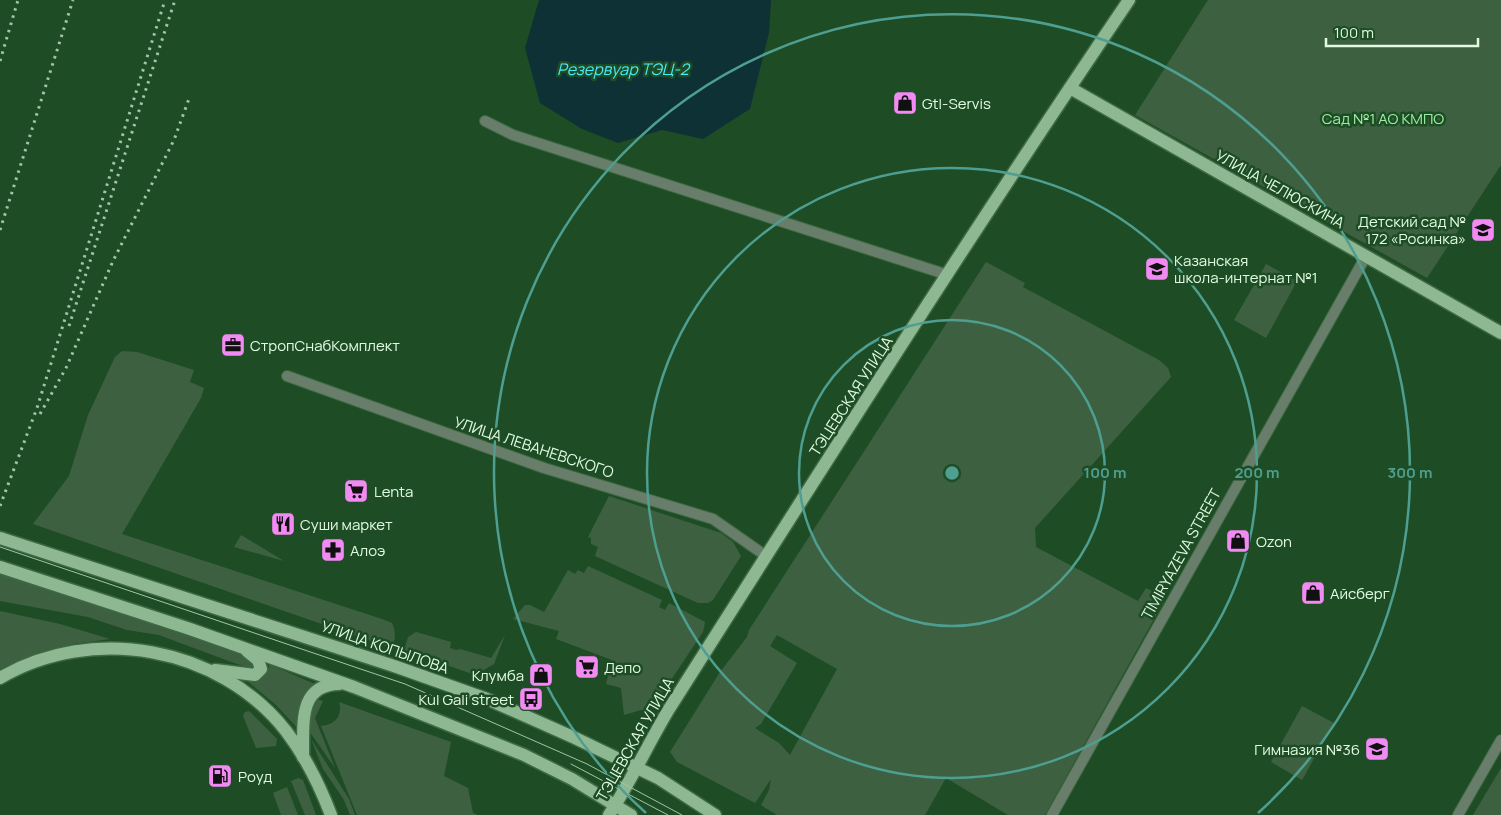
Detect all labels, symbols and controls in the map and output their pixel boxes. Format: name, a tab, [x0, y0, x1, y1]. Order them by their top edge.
scale bar	[1326, 15, 1478, 47]
text: 100 m	[1334, 22, 1374, 43]
water label: Резервуар ТЭЦ-2	[557, 58, 691, 80]
shop icon: Gtl-Servis	[892, 90, 918, 116]
place label: Gtl-Servis	[922, 93, 991, 114]
park label: Сад №1 АО КМПО	[1322, 108, 1444, 129]
street label: УЛИЦА ЧЕЛЮСКИНА	[1212, 145, 1349, 233]
place label: Детский сад № 172 «Росинка»	[1358, 211, 1466, 249]
school or university icon: Детский сад № 172 «Росинка»	[1470, 217, 1496, 243]
place label: Казанская школа-интернат №1	[1174, 250, 1318, 288]
school or university icon: Казанская школа-интернат №1	[1144, 256, 1170, 282]
office icon: СтропСнабКомплект	[220, 332, 246, 358]
street label: ТЭЦЕВСКАЯ УЛИЦА	[804, 332, 898, 460]
place label: СтропСнабКомплект	[250, 335, 400, 356]
street label: УЛИЦА ЛЕВАНЕВСКОГО	[451, 411, 617, 483]
text: 100 m	[1084, 462, 1126, 483]
text: 200 m	[1234, 462, 1280, 483]
text: 300 m	[1388, 462, 1432, 483]
centre of rings	[943, 464, 961, 482]
supermarket icon: Lenta	[343, 478, 369, 504]
place label: Lenta	[374, 481, 413, 502]
street label: TIMIRYAZEVA STREET	[1136, 485, 1226, 623]
restaurant icon: Суши маркет	[270, 511, 296, 537]
place label: Суши маркет	[300, 514, 393, 535]
shop icon: Ozon	[1225, 528, 1251, 554]
place label: Ozon	[1256, 531, 1292, 552]
pharmacy icon: Алоэ	[320, 537, 346, 563]
place label: Алоэ	[350, 540, 385, 561]
shop icon: Айсберг	[1300, 580, 1326, 606]
place label: Айсберг	[1330, 583, 1390, 604]
street label: УЛИЦА КОПЫЛОВА	[318, 615, 452, 679]
supermarket icon: Депо	[574, 654, 600, 680]
place label: Депо	[604, 657, 641, 678]
shop icon: Клумба	[528, 662, 554, 688]
place label: Клумба	[472, 665, 524, 686]
street label: ТЭЦЕВСКАЯ УЛИЦА	[591, 673, 679, 804]
bus stop icon: Kul Gali street	[518, 686, 544, 712]
place label: Kul Gali street	[419, 689, 514, 710]
school or university icon: Гимназия №36	[1364, 736, 1390, 762]
place label: Гимназия №36	[1254, 739, 1360, 760]
fuel station icon: Роуд	[207, 763, 233, 789]
place label: Роуд	[238, 766, 272, 787]

